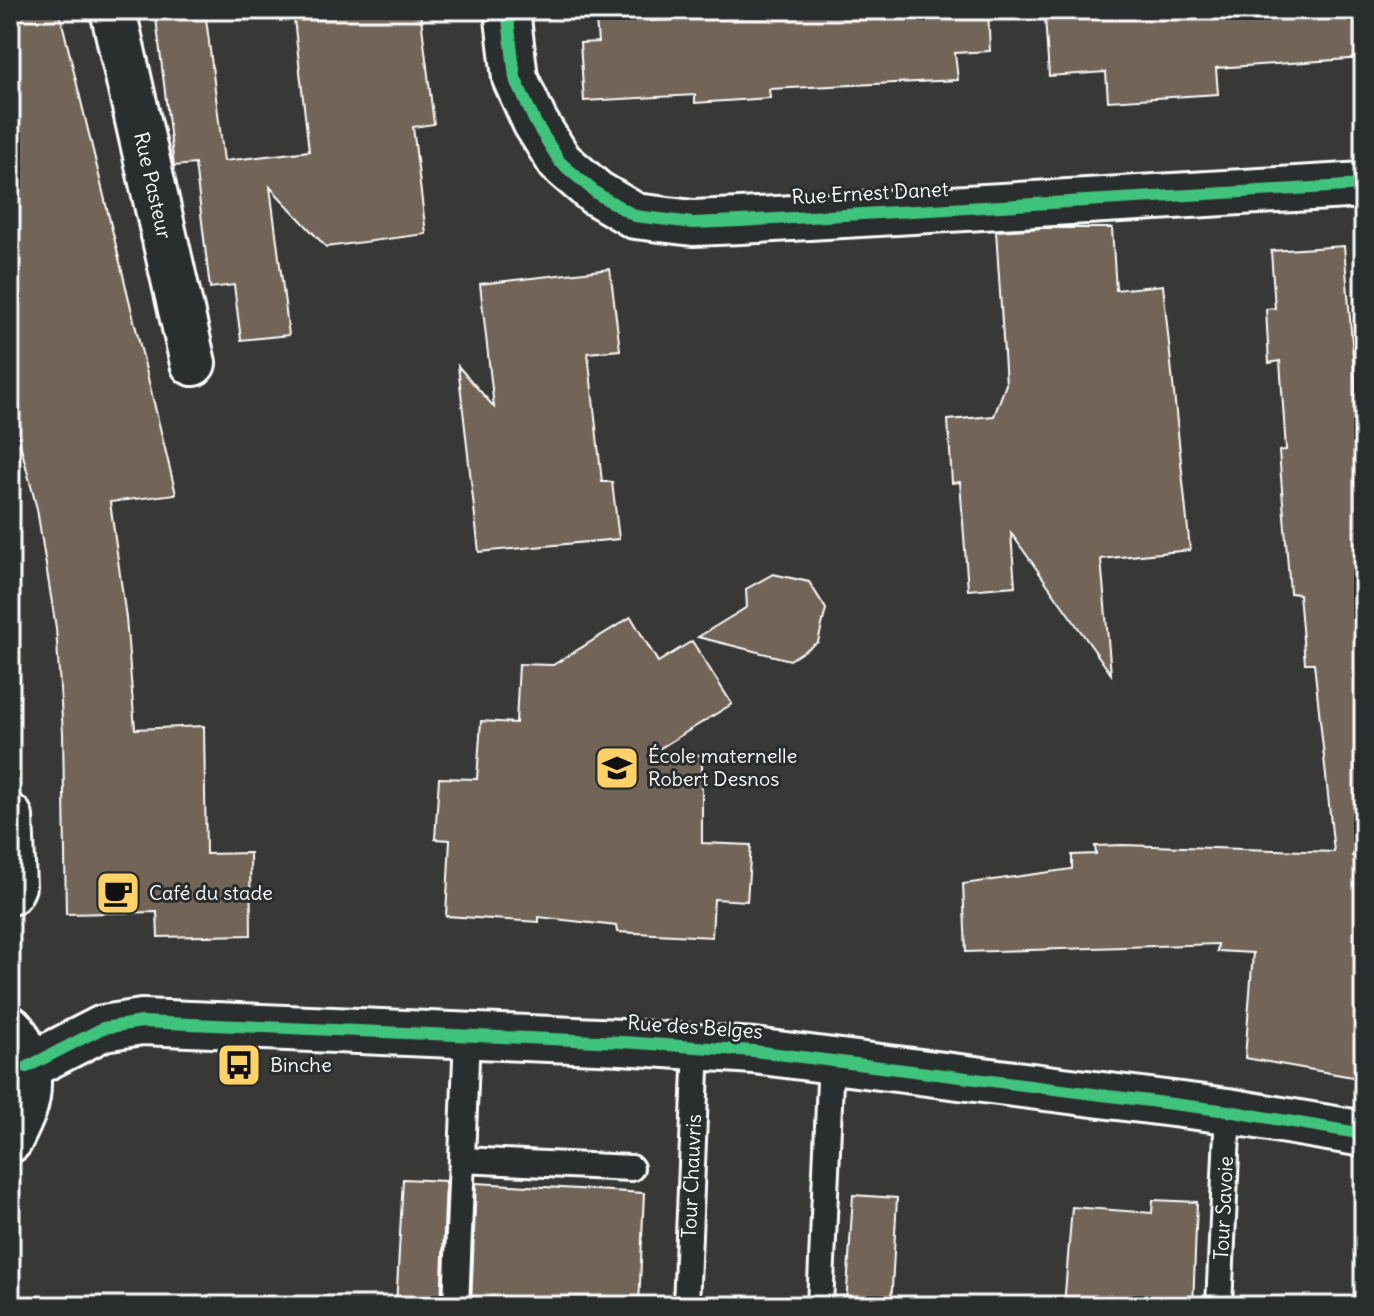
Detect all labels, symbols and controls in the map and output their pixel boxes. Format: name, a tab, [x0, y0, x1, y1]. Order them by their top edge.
street label: Rue Pasteur	[129, 130, 178, 241]
street label: Rue Ernest Danet	[791, 176, 949, 209]
place label: École maternelle Robert Desnos	[648, 743, 797, 791]
school or university icon: École maternelle Robert Desnos	[593, 744, 641, 792]
cafe icon: Café du stade	[94, 869, 142, 917]
place label: Café du stade	[149, 880, 273, 905]
street label: Rue des Belges	[627, 1009, 763, 1044]
bus stop icon: Binche	[215, 1041, 263, 1089]
place label: Binche	[270, 1052, 332, 1077]
street label: Tour Chauvris	[676, 1113, 706, 1239]
street label: Tour Savoie	[1208, 1156, 1238, 1261]

